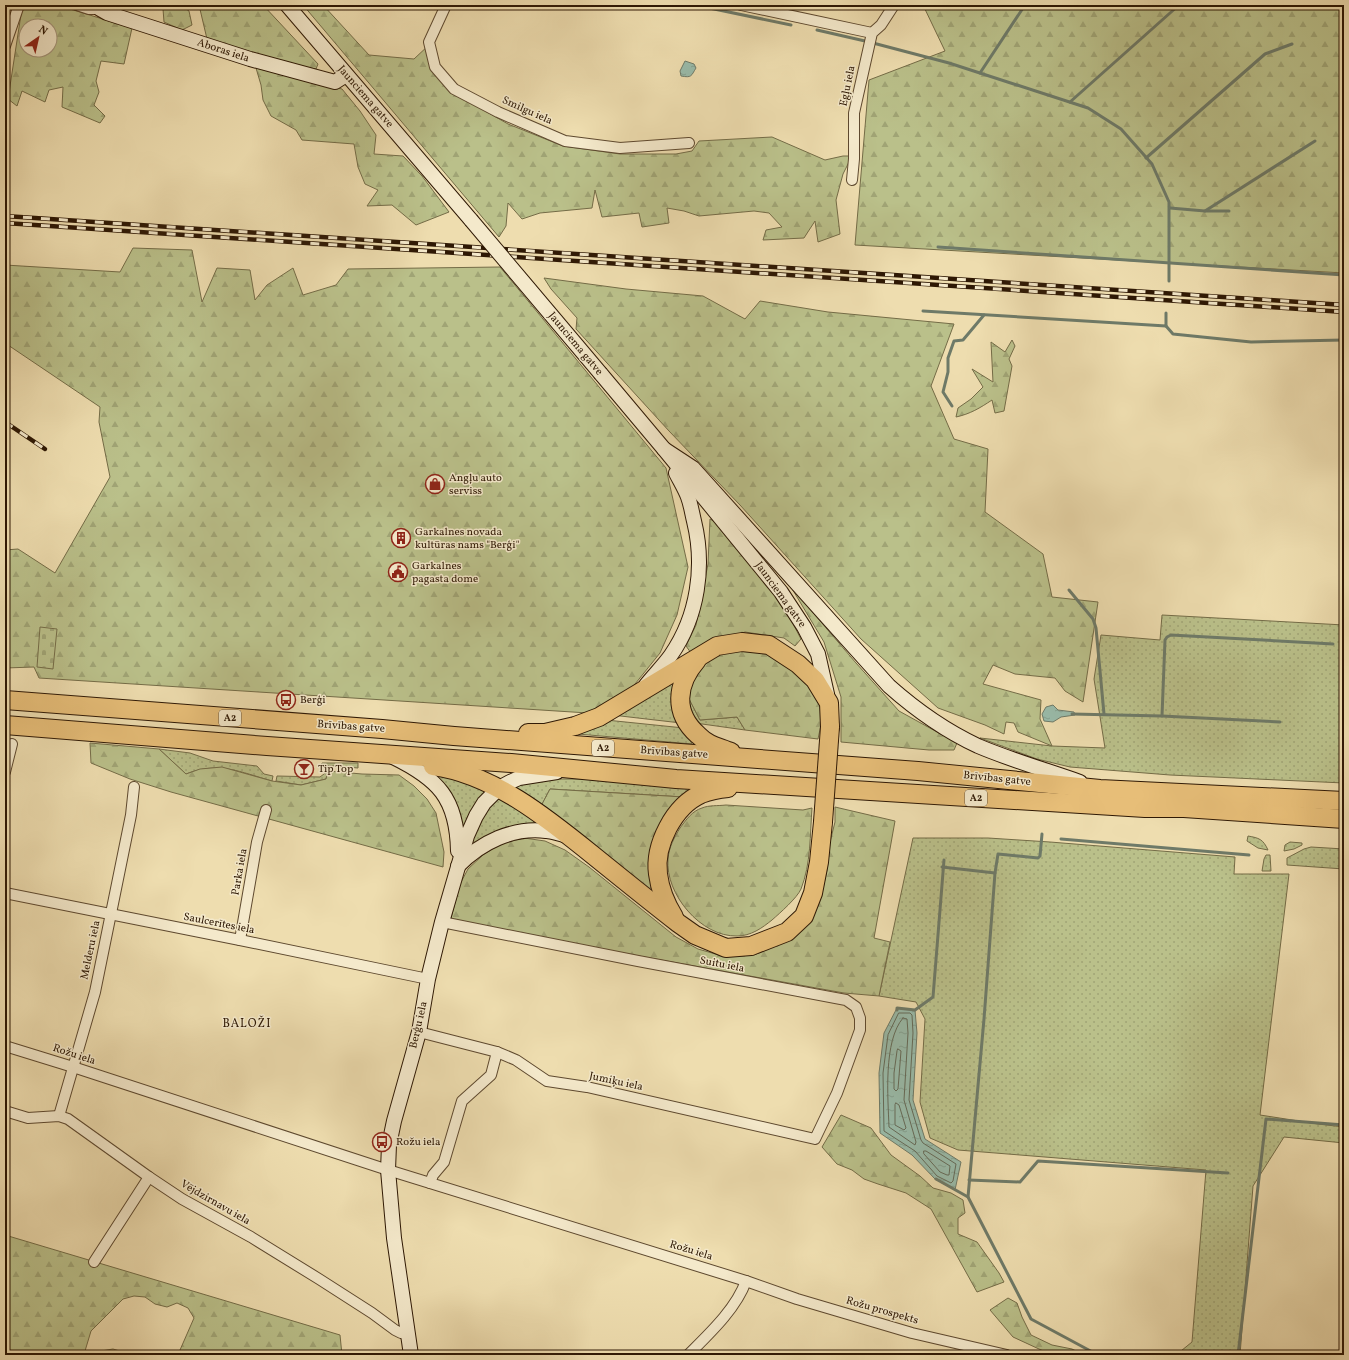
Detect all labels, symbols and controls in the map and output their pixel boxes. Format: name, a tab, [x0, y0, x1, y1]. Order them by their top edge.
north arrow	[18, 18, 58, 58]
text: N	[35, 22, 50, 39]
street label: Aboras iela	[195, 36, 251, 67]
street label: Jaunciema gatve	[334, 62, 396, 132]
street label: Egļu iela	[836, 64, 860, 108]
street label: Smilgu iela	[499, 93, 555, 129]
street label: Jaunciema gatve	[544, 309, 606, 379]
place label: Angļu auto serviss	[449, 471, 502, 499]
shop icon: Angļu auto serviss	[424, 473, 446, 495]
place label: Garkalnes novada kultūras nams "Berģi"	[415, 525, 520, 553]
building icon: Garkalnes novada kultūras nams "Berģi"	[390, 527, 412, 549]
place label: Garkalnes pagasta dome	[412, 559, 478, 587]
street label: Jaunciema gatve	[751, 559, 809, 631]
public building icon: Garkalnes pagasta dome	[387, 561, 409, 583]
bus stop icon: Berģi	[275, 689, 297, 711]
place label: Berģi	[300, 693, 326, 708]
road number: A2	[219, 710, 241, 726]
street label: Brīvības gatve	[317, 717, 385, 737]
road number: A2	[592, 740, 614, 756]
street label: Brīvības gatve	[640, 743, 708, 763]
bar icon: Tip Top	[293, 758, 315, 780]
place label: Tip Top	[318, 762, 353, 777]
street label: Brīvības gatve	[962, 768, 1032, 790]
road number: A2	[965, 790, 987, 806]
street label: Parka iela	[228, 847, 252, 897]
street label: Saulcerītes iela	[182, 910, 256, 938]
street label: Melderu iela	[77, 918, 105, 981]
street label: Suitu iela	[698, 953, 746, 977]
street label: Berģu iela	[406, 999, 432, 1050]
district label: BALOŽI	[223, 1015, 271, 1032]
street label: Rožu iela	[51, 1041, 98, 1069]
street label: Jumiķu iela	[588, 1069, 645, 1095]
bus stop icon: Rožu iela	[371, 1131, 393, 1153]
place label: Rožu iela	[396, 1135, 441, 1150]
street label: Vējdzirnavu iela	[177, 1177, 253, 1229]
street label: Rožu iela	[668, 1237, 715, 1265]
street label: Rožu prospekts	[844, 1294, 920, 1329]

